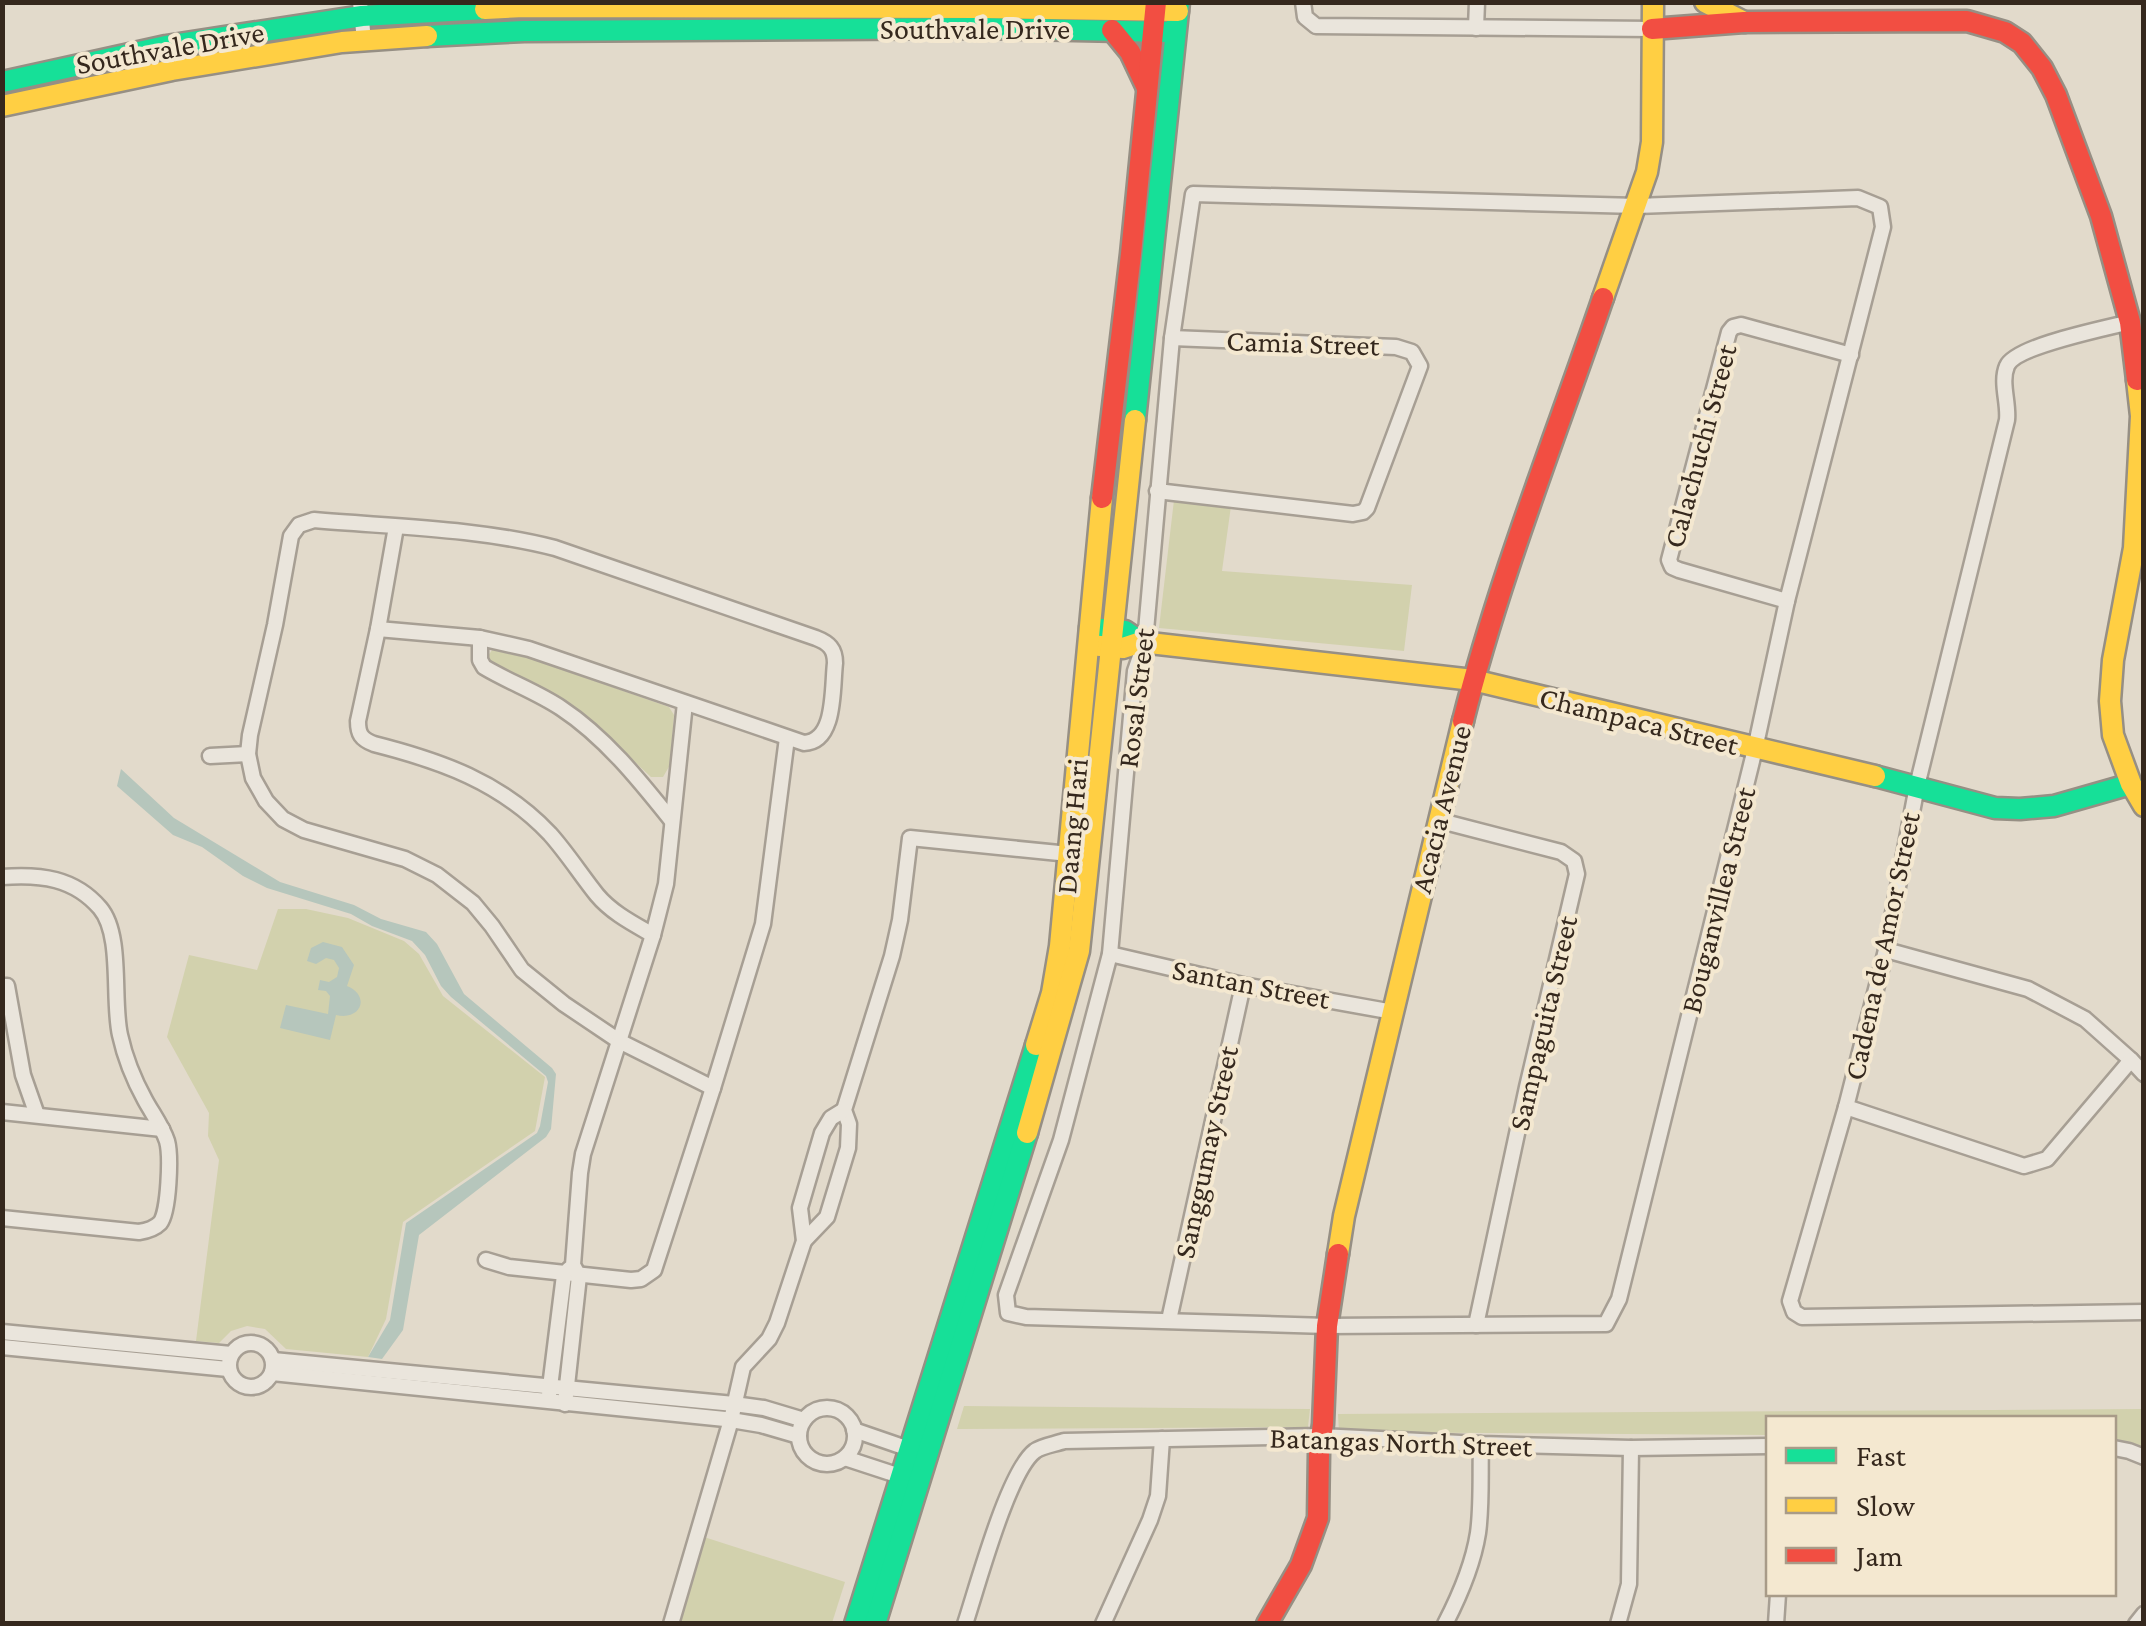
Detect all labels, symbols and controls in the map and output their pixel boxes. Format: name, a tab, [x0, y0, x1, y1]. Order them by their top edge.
street label: Southvale Drive	[880, 12, 1070, 45]
street label: Southvale Drive	[73, 15, 266, 80]
street label: Camia Street	[1226, 323, 1381, 362]
street label: Calachuchi Street	[1656, 339, 1743, 551]
street label: Rosal Street	[1111, 625, 1161, 770]
street label: Champaca Street	[1536, 680, 1743, 762]
street label: Acacia Avenue	[1404, 722, 1477, 896]
street label: Daang Hari	[1049, 757, 1095, 895]
street label: Bouganvillea Street	[1673, 782, 1763, 1017]
street label: Cadena de Amor Street	[1837, 808, 1926, 1083]
street label: Sampaguita Street	[1502, 911, 1584, 1134]
street label: Santan Street	[1170, 952, 1334, 1015]
street label: Sanggumay Street	[1167, 1042, 1245, 1261]
legend	[1766, 1416, 2116, 1596]
street label: Batangas North Street	[1269, 1420, 1534, 1464]
text: Fast	[1856, 1439, 1907, 1472]
text: Slow	[1856, 1489, 1916, 1522]
text: Jam	[1853, 1539, 1903, 1572]

